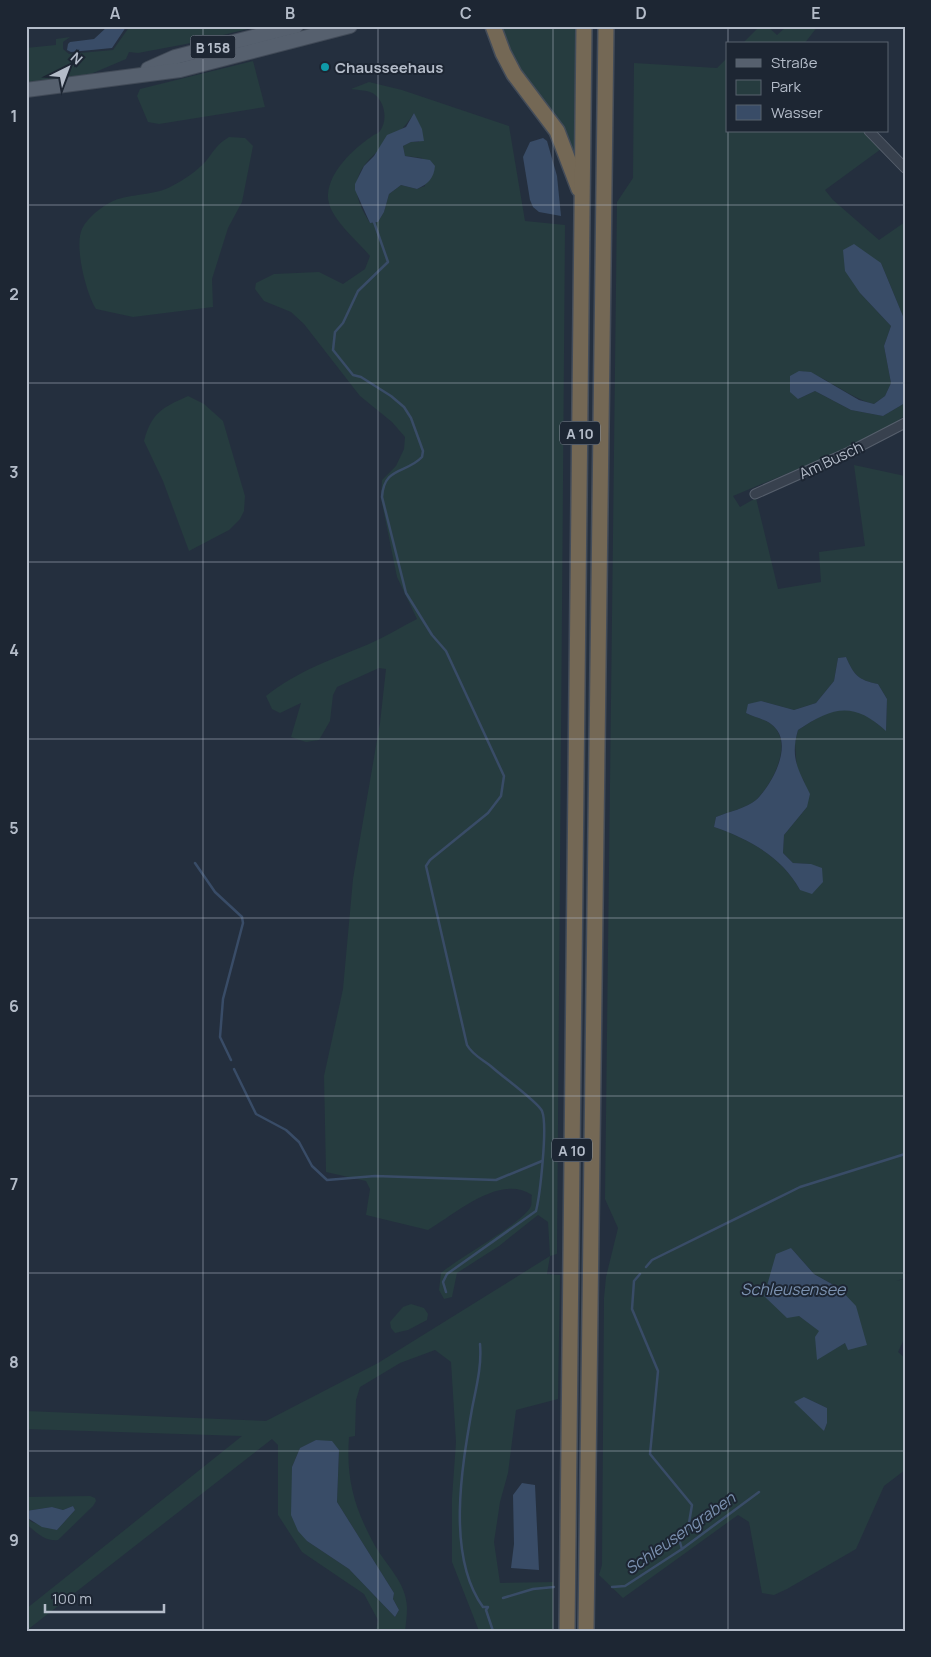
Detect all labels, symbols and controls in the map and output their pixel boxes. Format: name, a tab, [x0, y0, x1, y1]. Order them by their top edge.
text: A	[110, 2, 121, 24]
text: B	[285, 2, 295, 24]
text: C	[460, 2, 472, 24]
text: D	[635, 2, 647, 24]
text: E	[811, 2, 821, 24]
road number: B 158	[190, 36, 236, 58]
north arrow	[42, 42, 92, 92]
legend	[726, 42, 888, 132]
text: N	[67, 48, 87, 68]
text: Straße	[771, 52, 818, 73]
place label: Chausseehaus	[335, 57, 443, 78]
marker: Chausseehaus	[319, 61, 331, 73]
text: Park	[771, 76, 801, 97]
text: Wasser	[771, 102, 823, 123]
text: 1	[10, 105, 18, 127]
text: 2	[9, 283, 19, 305]
road number: A 10	[560, 422, 600, 444]
street label: Am Busch	[796, 436, 867, 484]
text: 3	[9, 461, 19, 483]
text: 4	[9, 639, 19, 661]
text: 5	[9, 817, 19, 839]
text: 6	[9, 995, 19, 1017]
road number: A 10	[552, 1138, 592, 1162]
text: 7	[10, 1173, 18, 1195]
water label: Schleusensee	[741, 1278, 847, 1300]
text: 8	[9, 1351, 19, 1373]
water label: Schleusengraben	[621, 1487, 740, 1579]
text: 9	[9, 1529, 19, 1551]
scale bar	[45, 1582, 164, 1614]
text: 100 m	[52, 1588, 92, 1609]

